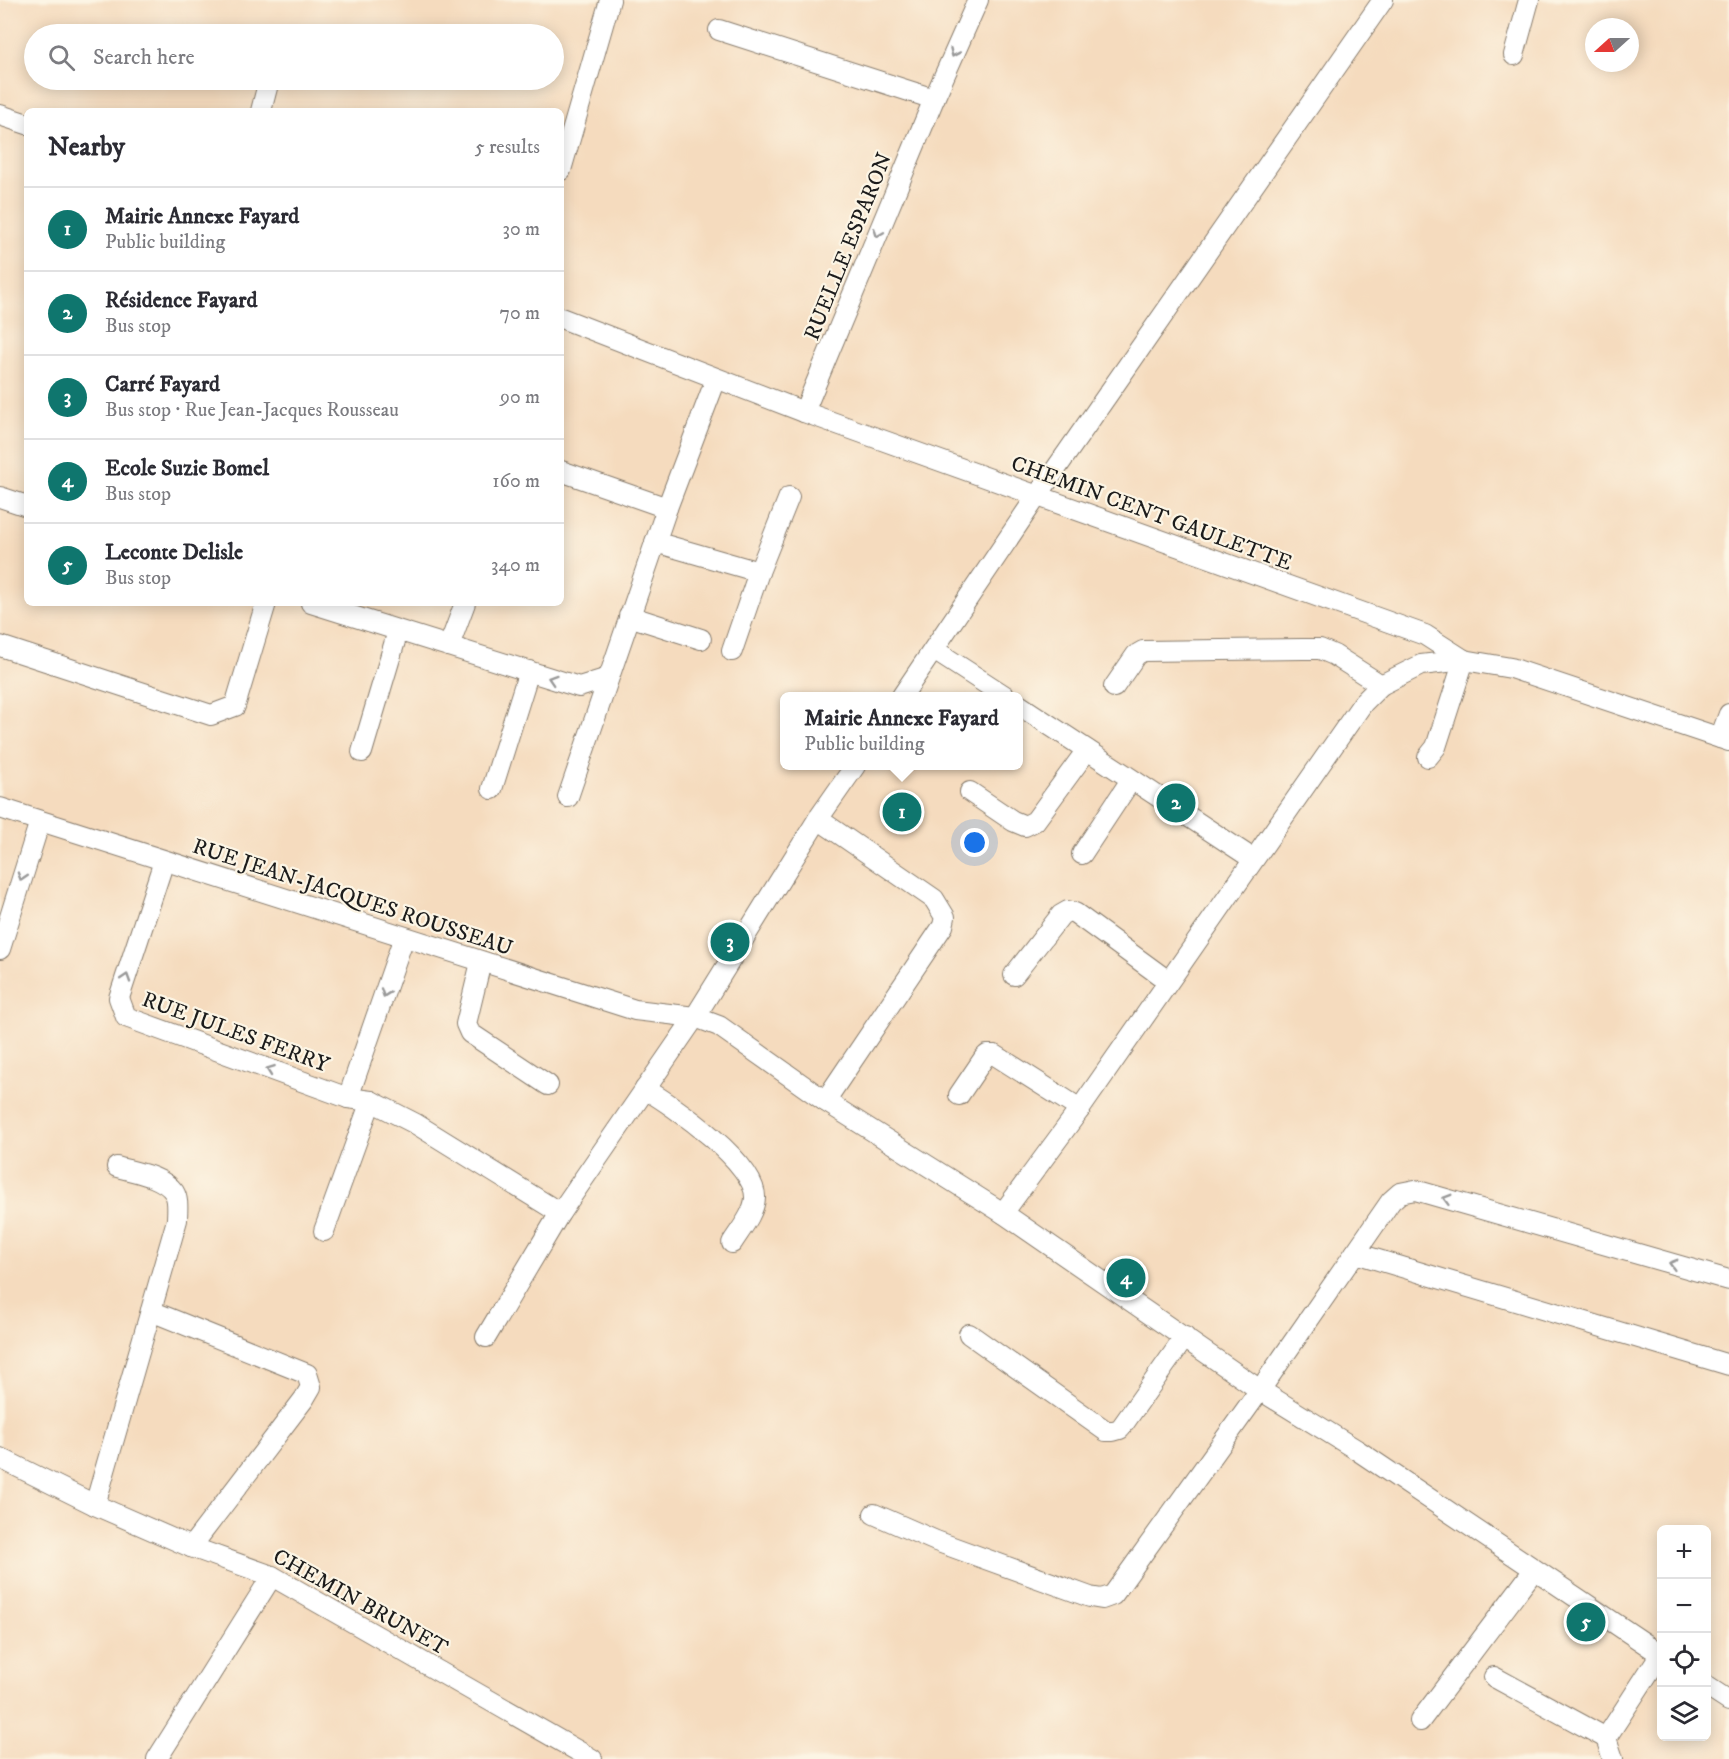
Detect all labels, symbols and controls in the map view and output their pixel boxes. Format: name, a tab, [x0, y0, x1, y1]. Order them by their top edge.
north arrow	[1585, 18, 1639, 72]
search box	[24, 24, 564, 90]
icon: search	[45, 41, 78, 74]
text: Search here	[93, 44, 195, 71]
one-way arrow	[949, 47, 961, 58]
text: Nearby	[48, 131, 125, 164]
text: 5 results	[475, 135, 540, 160]
street label: RUELLE ESPARON	[798, 149, 898, 344]
text: Mairie Annexe Fayard	[105, 203, 299, 230]
text: 1	[64, 217, 71, 242]
text: 30 m	[502, 217, 540, 242]
one-way arrow	[873, 227, 885, 238]
text: Public building	[105, 230, 225, 255]
text: Résidence Fayard	[105, 287, 257, 314]
text: 2	[63, 301, 72, 326]
text: 70 m	[499, 301, 540, 326]
text: Bus stop	[105, 314, 171, 339]
text: Carré Fayard	[105, 371, 220, 398]
text: 3	[64, 385, 71, 410]
text: 90 m	[500, 385, 540, 410]
text: Bus stop · Rue Jean-Jacques Rousseau	[105, 398, 399, 423]
street label: CHEMIN CENT GAULETTE	[1007, 450, 1296, 577]
text: Ecole Suzie Bomel	[105, 455, 269, 482]
text: 4	[62, 469, 73, 494]
text: 160 m	[492, 469, 540, 494]
text: Bus stop	[105, 482, 171, 507]
text: Leconte Delisle	[105, 539, 243, 566]
text: 5	[63, 553, 72, 578]
text: 340 m	[491, 553, 540, 578]
text: Bus stop	[105, 566, 171, 591]
one-way arrow	[547, 674, 558, 686]
popup	[780, 692, 1023, 770]
text: Mairie Annexe Fayard	[804, 705, 999, 732]
text: Public building	[804, 732, 924, 757]
pin: 2	[1156, 780, 1196, 826]
pin: 1	[882, 790, 922, 834]
your location	[960, 828, 989, 857]
street label: RUE JEAN-JACQUES ROUSSEAU	[189, 833, 516, 962]
one-way arrow	[17, 871, 29, 882]
pin: 3	[710, 920, 750, 964]
one-way arrow	[118, 973, 131, 984]
street label: RUE JULES FERRY	[138, 986, 334, 1079]
one-way arrow	[379, 987, 392, 997]
one-way arrow	[265, 1064, 276, 1077]
one-way arrow	[1443, 1194, 1453, 1206]
pin: 4	[1106, 1256, 1146, 1300]
one-way arrow	[1668, 1259, 1679, 1271]
map controls	[1657, 1525, 1711, 1741]
button: +	[1657, 1525, 1711, 1579]
street label: CHEMIN BRUNET	[268, 1543, 453, 1662]
button: −	[1657, 1579, 1711, 1633]
pin: 5	[1566, 1600, 1606, 1644]
button: locate	[1657, 1633, 1711, 1687]
button: layers	[1657, 1687, 1711, 1741]

